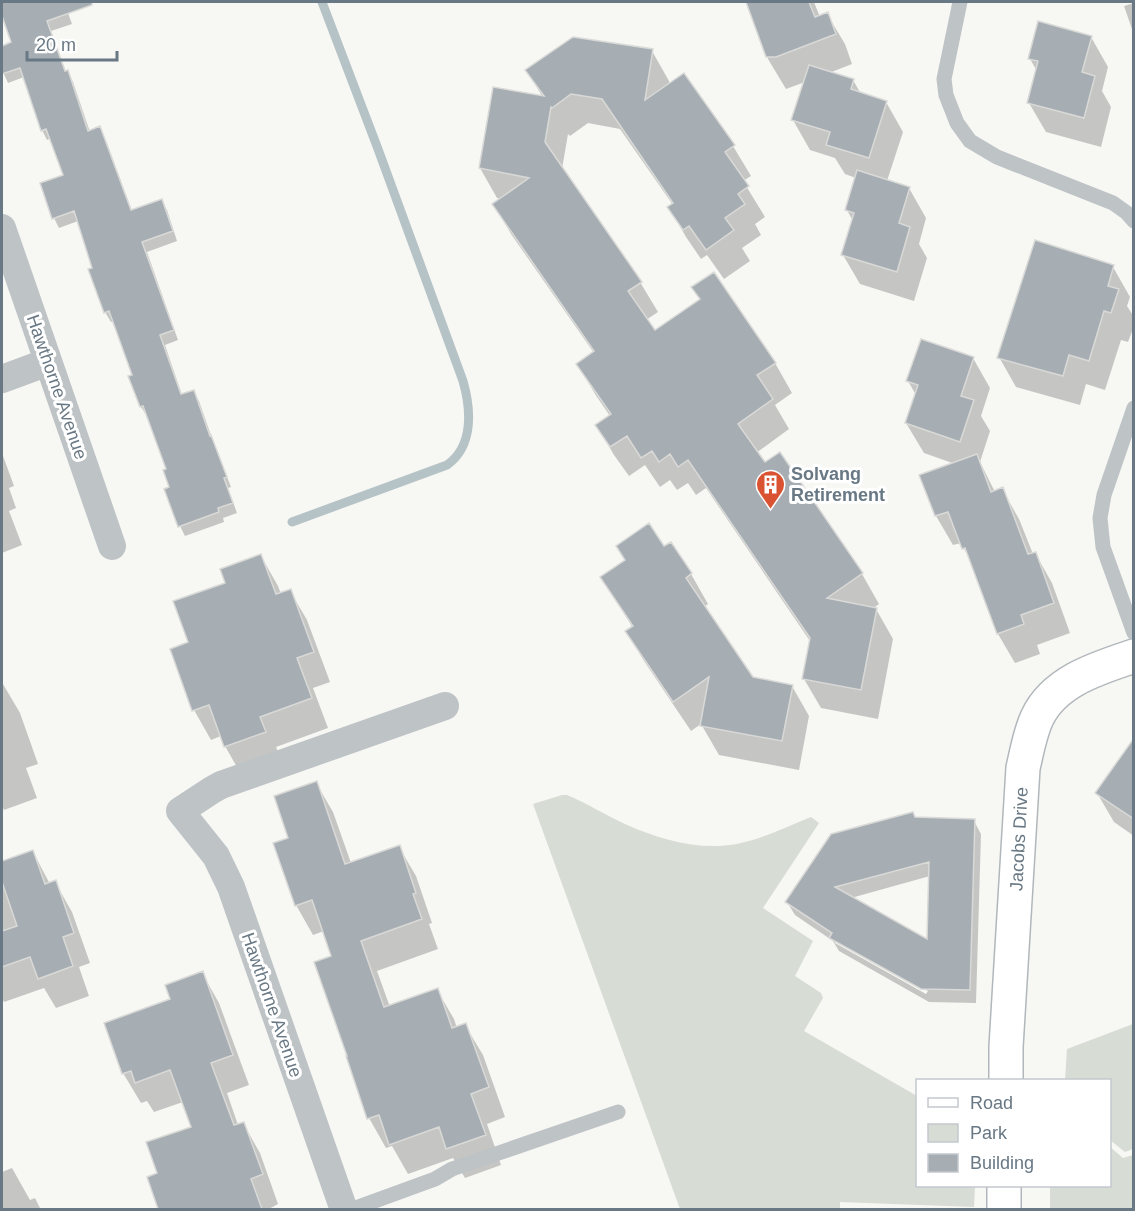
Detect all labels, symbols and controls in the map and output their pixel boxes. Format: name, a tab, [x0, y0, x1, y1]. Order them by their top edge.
scale bar	[27, 24, 117, 62]
text: 20 m	[36, 35, 76, 55]
street label: Hawthorne Avenue	[23, 312, 91, 462]
place label: Solvang Retirement	[791, 464, 885, 505]
building icon: Solvang Retirement	[754, 468, 786, 510]
street label: Jacobs Drive	[1006, 787, 1032, 891]
street label: Hawthorne Avenue	[238, 930, 306, 1080]
legend	[916, 1079, 1111, 1187]
text: Road	[970, 1093, 1013, 1113]
text: Park	[970, 1123, 1008, 1143]
text: Building	[970, 1153, 1034, 1173]

